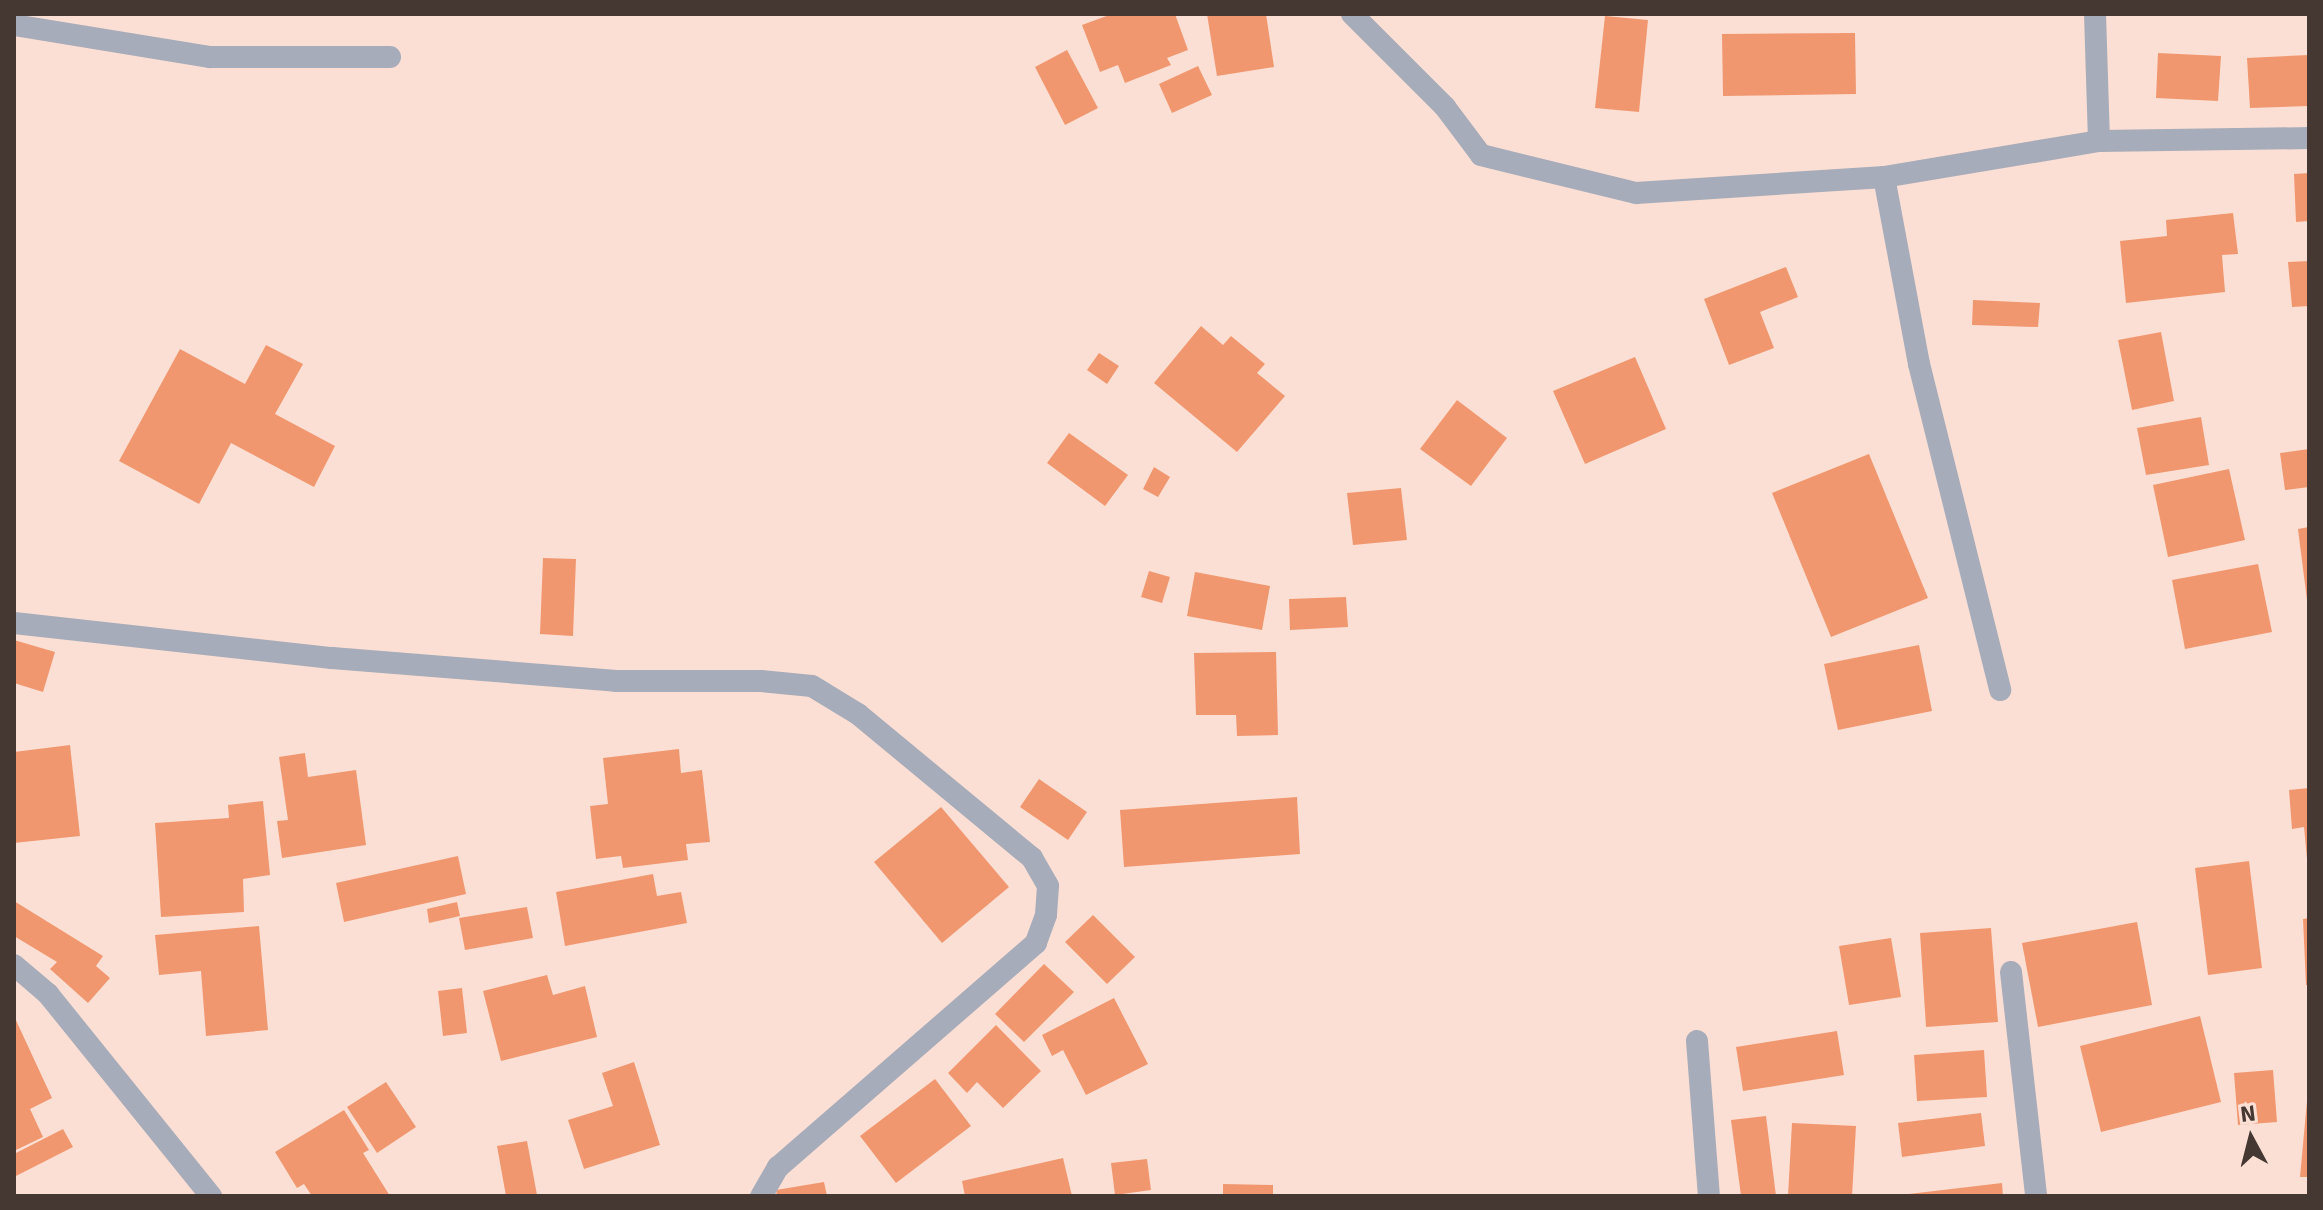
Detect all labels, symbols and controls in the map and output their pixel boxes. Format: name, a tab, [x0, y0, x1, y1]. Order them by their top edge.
north arrow	[2211, 1098, 2291, 1178]
text: N	[2239, 1099, 2257, 1128]

